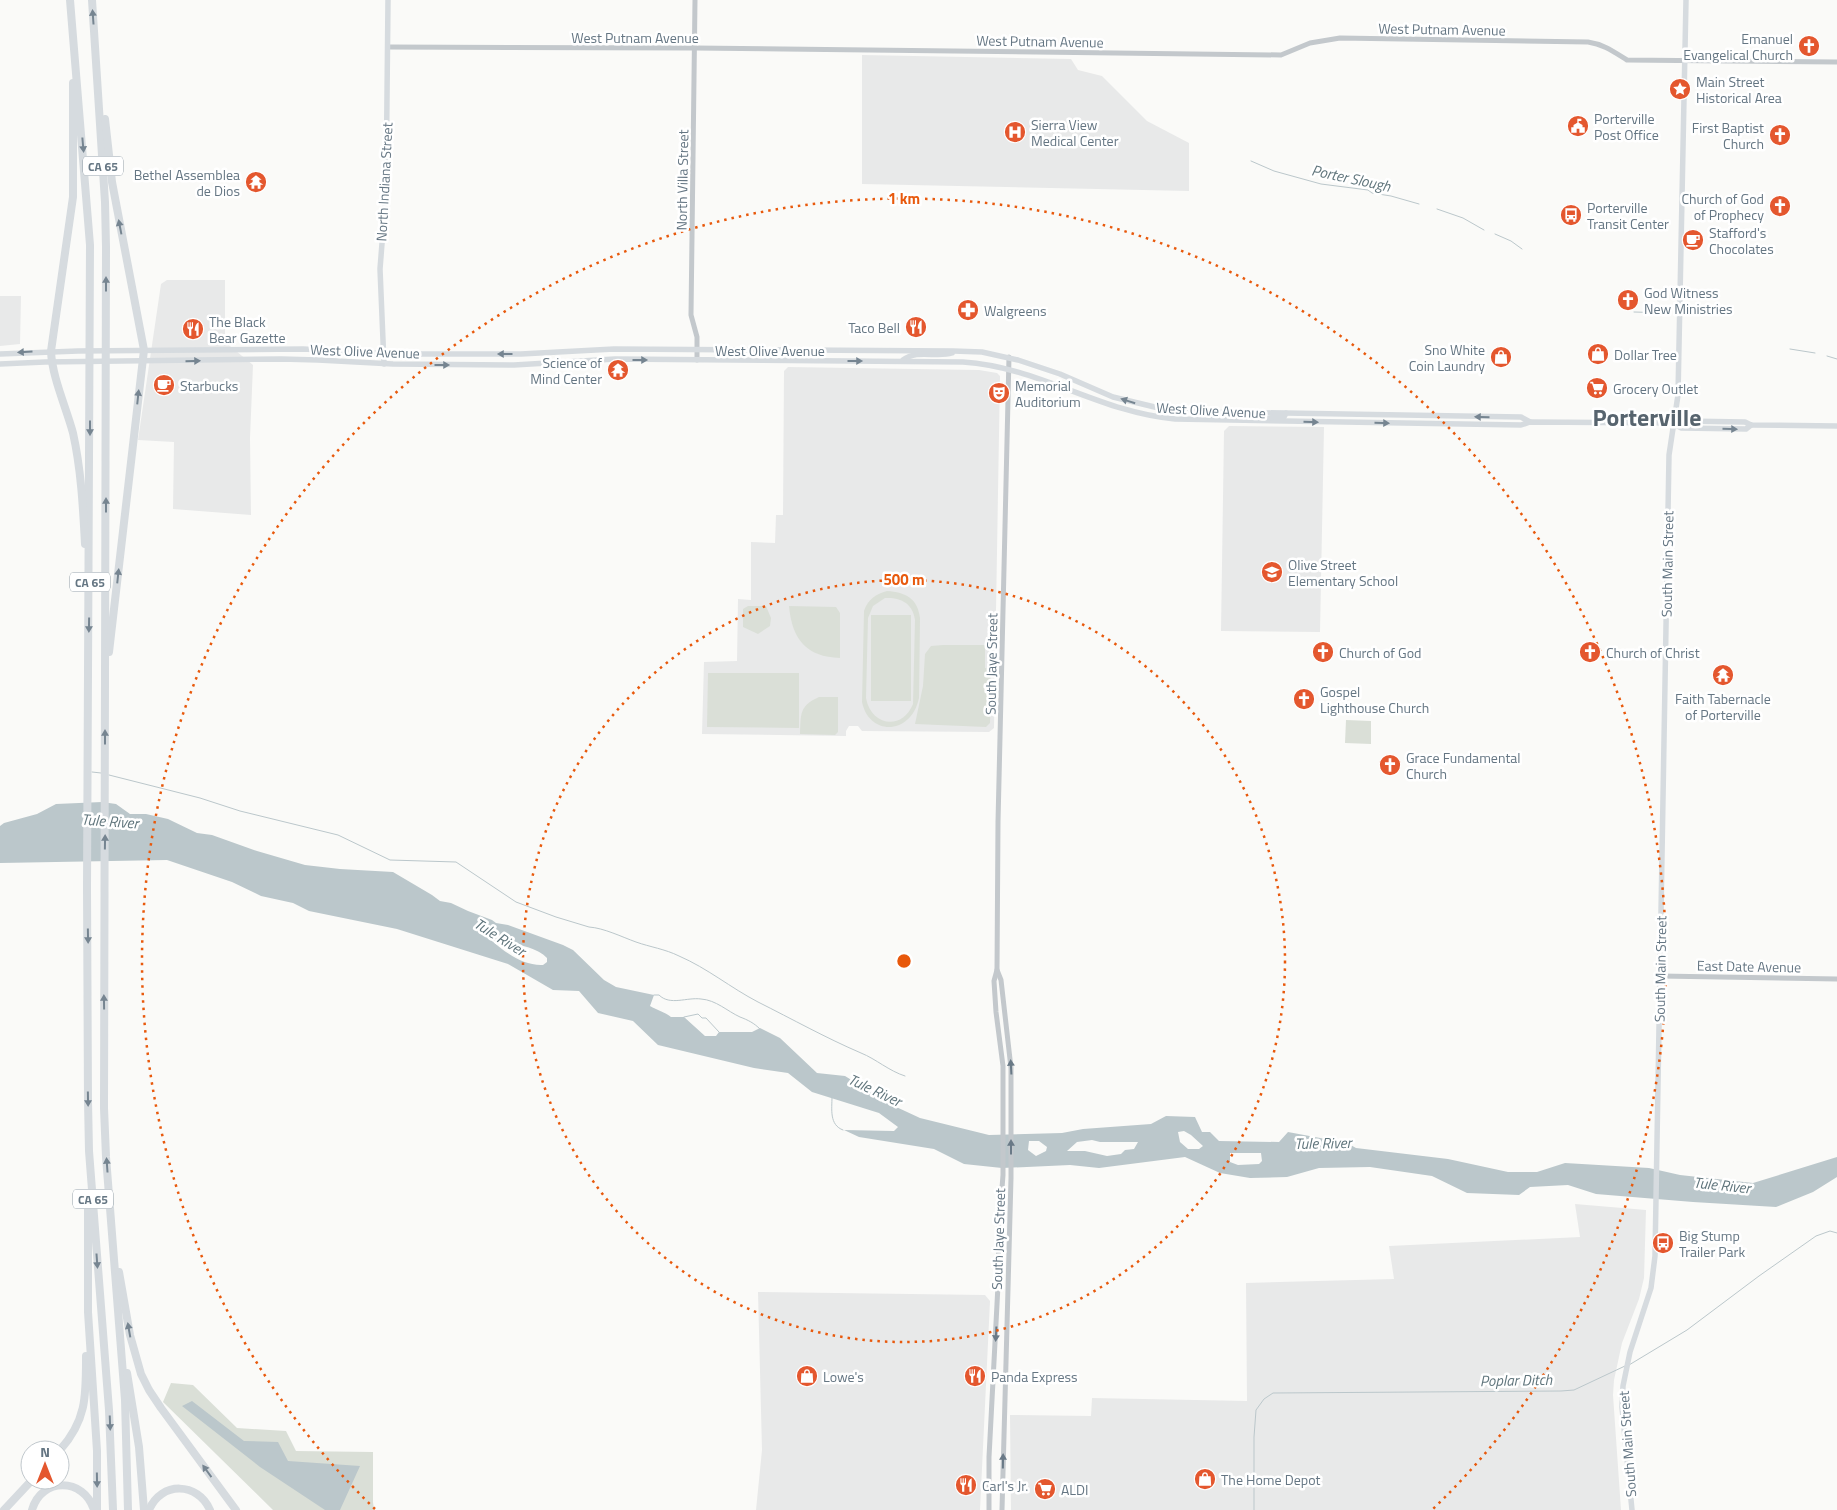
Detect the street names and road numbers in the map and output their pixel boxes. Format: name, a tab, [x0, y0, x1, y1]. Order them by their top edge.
street label: West Putnam Avenue	[1378, 17, 1506, 41]
street label: West Putnam Avenue	[571, 27, 699, 48]
street label: West Putnam Avenue	[976, 29, 1104, 53]
street label: North Indiana Street	[370, 122, 398, 242]
street label: North Villa Street	[671, 129, 693, 231]
road number: CA 65	[83, 157, 123, 176]
street label: West Olive Avenue	[310, 339, 420, 363]
street label: West Olive Avenue	[715, 340, 825, 361]
street label: West Olive Avenue	[1156, 397, 1266, 423]
street label: South Main Street	[1656, 511, 1678, 617]
road number: CA 65	[70, 572, 110, 592]
street label: South Jaye Street	[980, 613, 1002, 715]
street label: South Main Street	[1649, 916, 1671, 1022]
street label: East Date Avenue	[1697, 955, 1801, 977]
street label: South Jaye Street	[986, 1188, 1010, 1290]
road number: CA 65	[73, 1190, 113, 1208]
street label: South Main Street	[1613, 1390, 1641, 1498]

